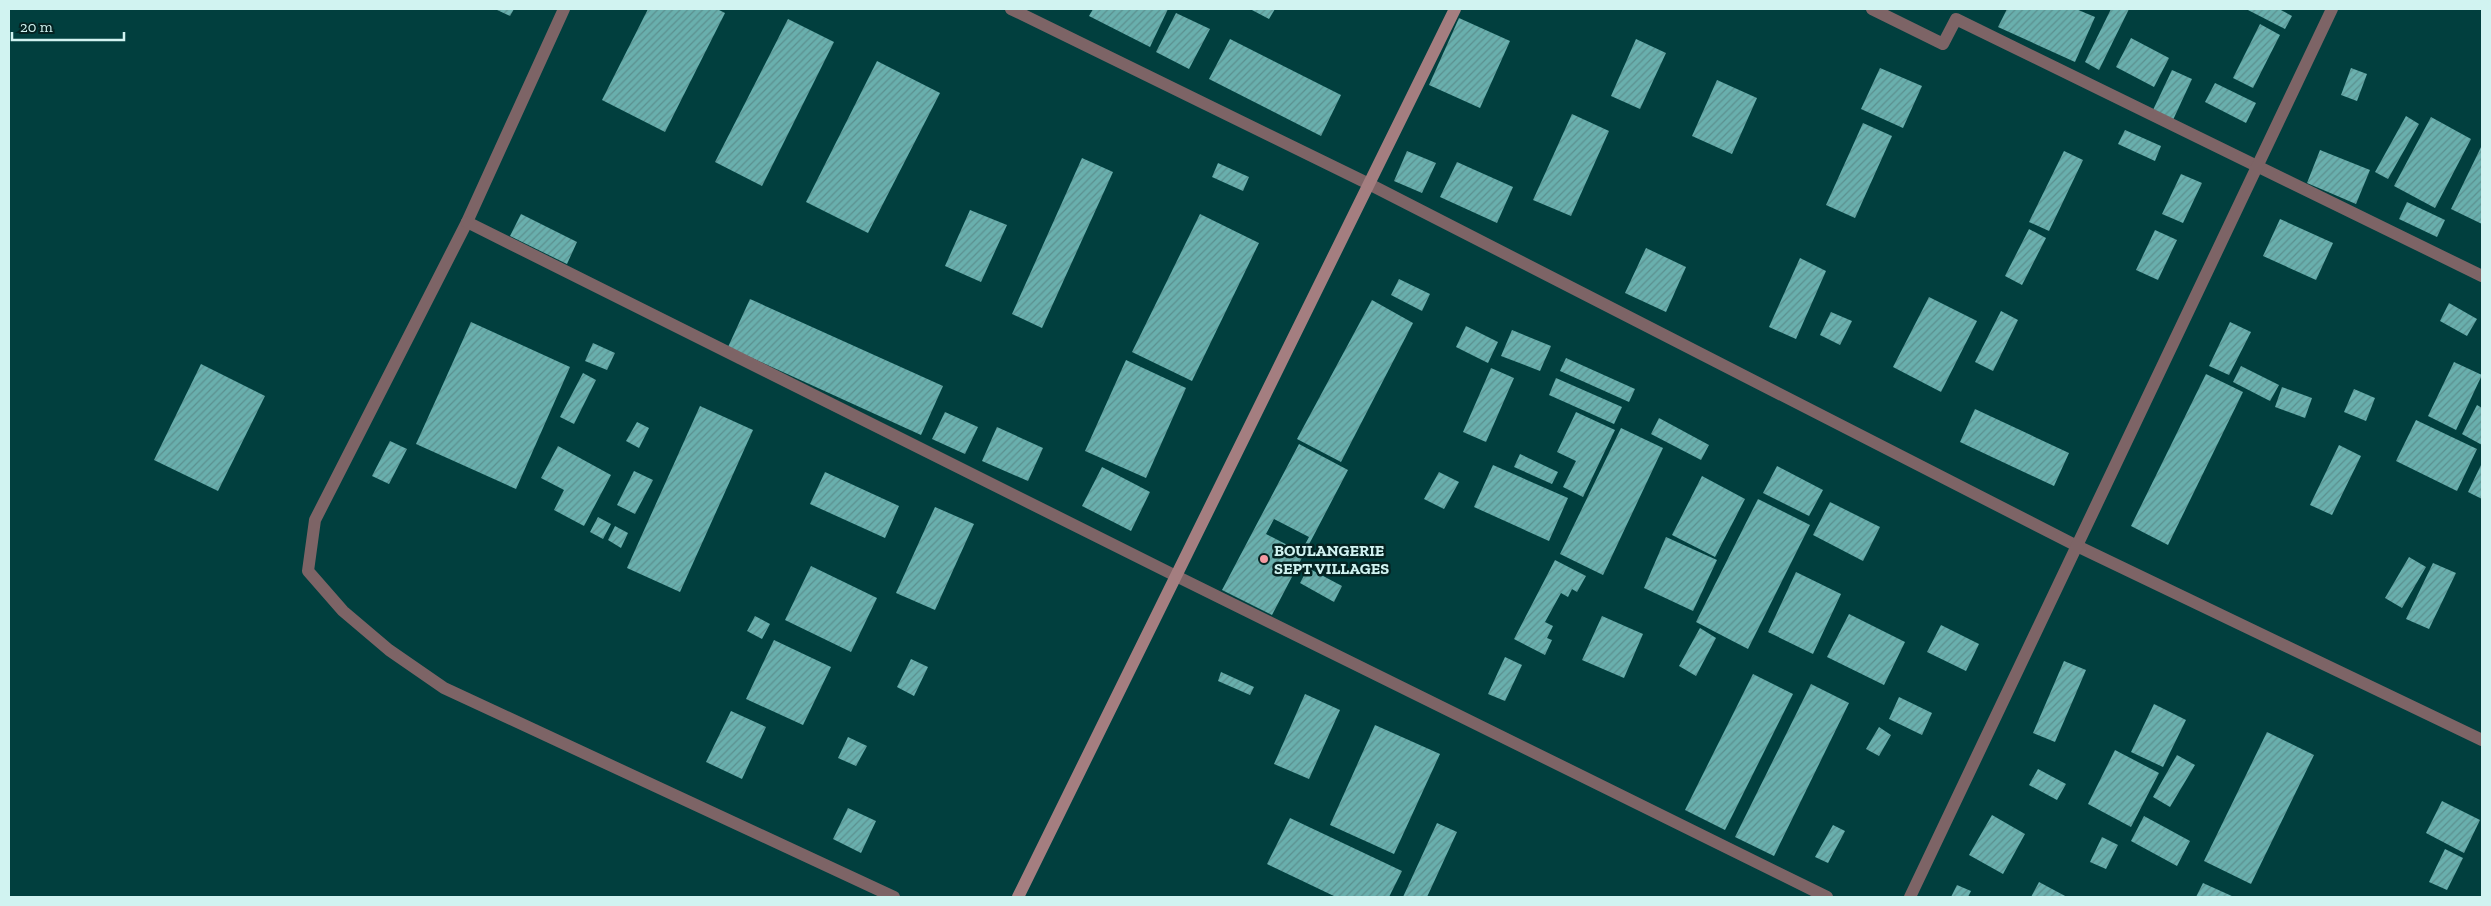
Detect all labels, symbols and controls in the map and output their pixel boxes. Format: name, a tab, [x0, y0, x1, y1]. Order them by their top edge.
scale bar	[12, 10, 125, 42]
text: 20 m	[20, 18, 53, 36]
place label: BOULANGERIE SEPT VILLAGES	[1274, 541, 1389, 578]
marker: BOULANGERIE SEPT VILLAGES	[1258, 553, 1270, 565]

